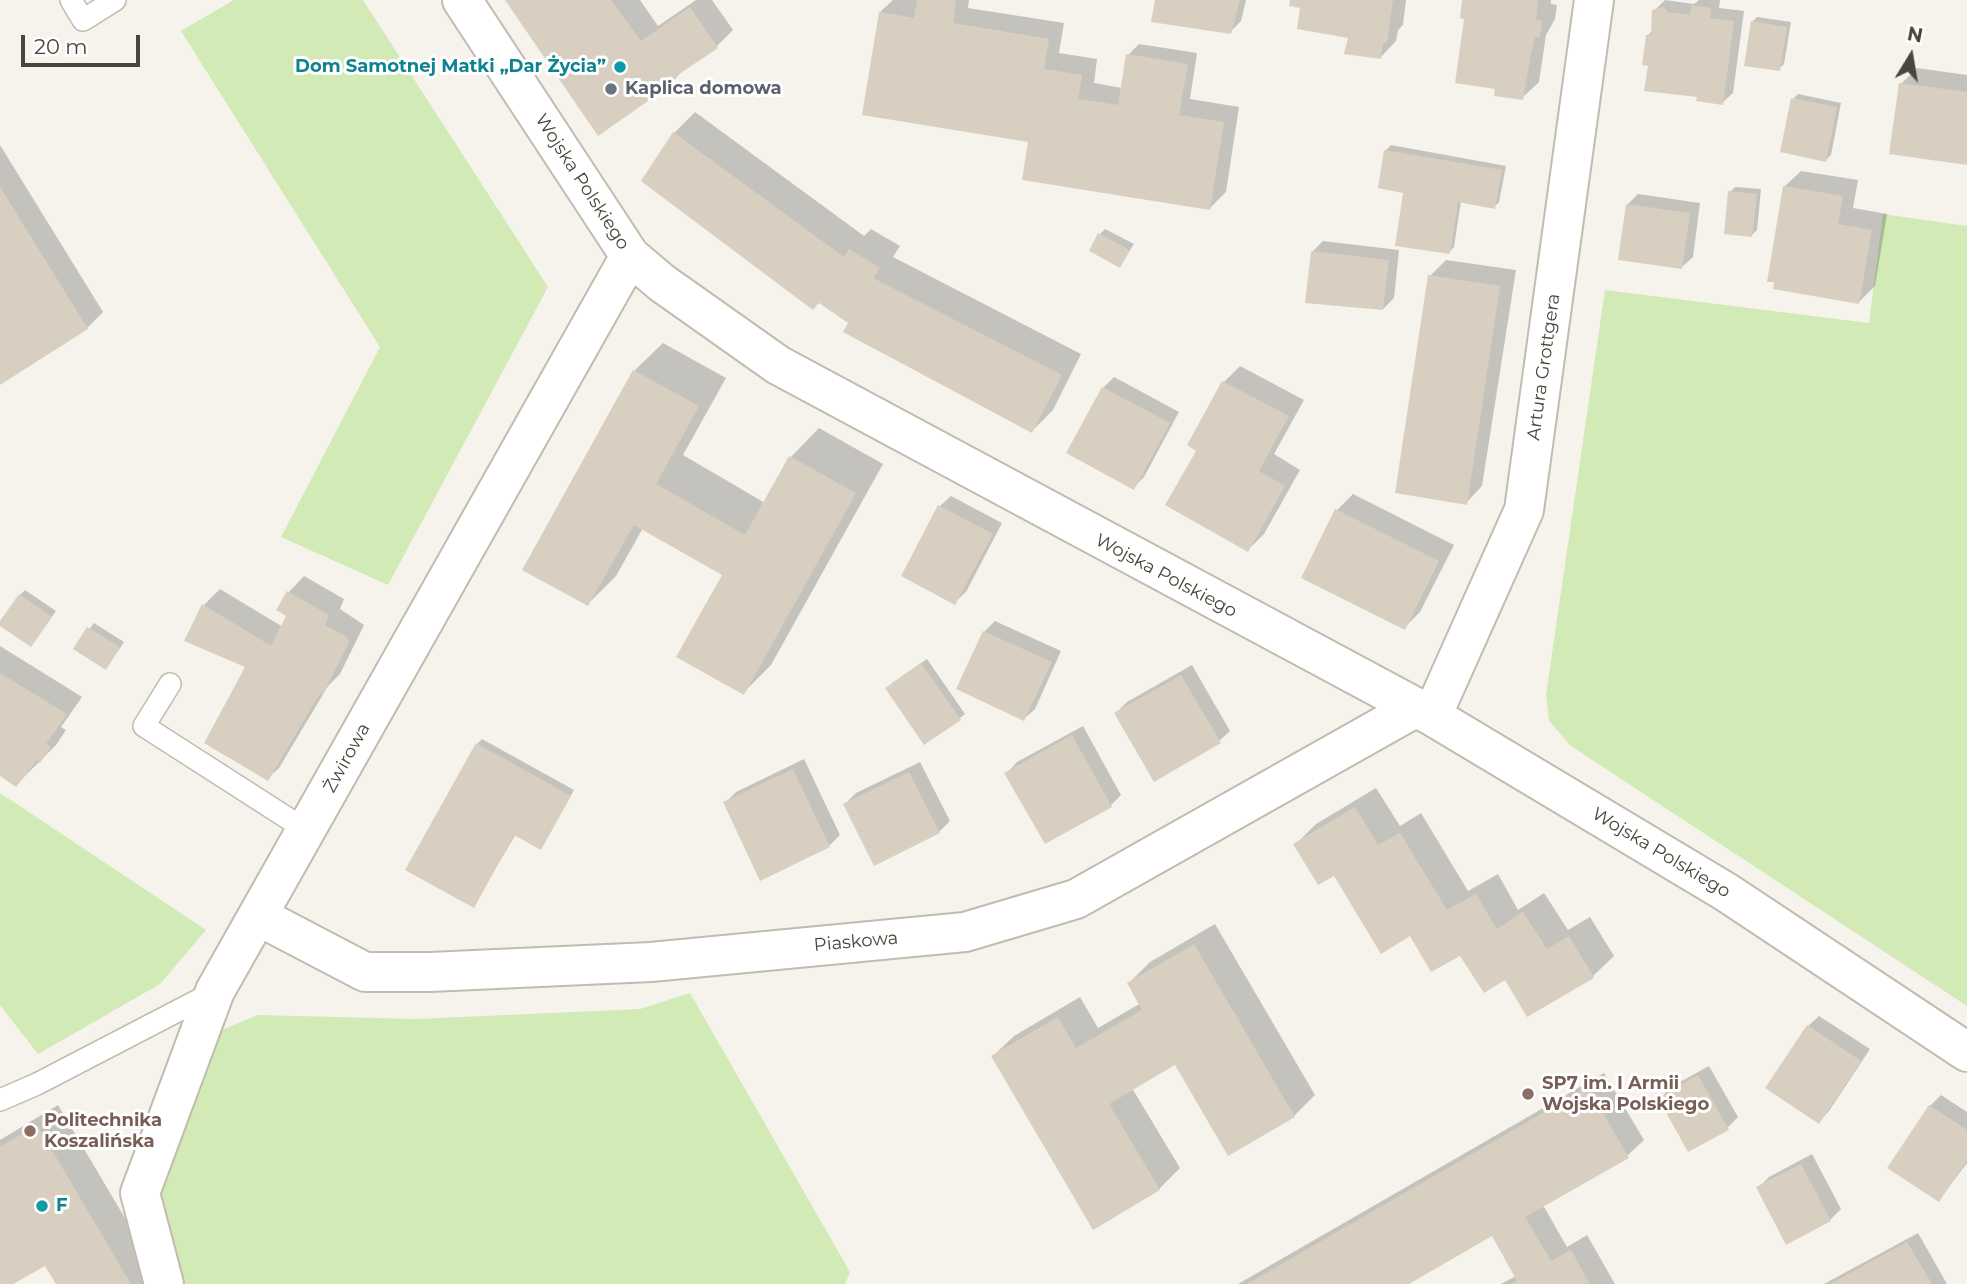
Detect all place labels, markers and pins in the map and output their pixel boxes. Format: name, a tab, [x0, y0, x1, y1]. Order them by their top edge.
place label: Dom Samotnej Matki „Dar Życia”	[295, 56, 606, 78]
marker: Dom Samotnej Matki „Dar Życia”	[612, 59, 628, 75]
place label: Kaplica domowa	[625, 78, 782, 100]
marker: Kaplica domowa	[603, 81, 619, 97]
place label: SP7 im. I Armii Wojska Polskiego	[1542, 1073, 1709, 1116]
marker: SP7 im. I Armii Wojska Polskiego	[1520, 1086, 1536, 1102]
place label: Politechnika Koszalińska	[44, 1110, 162, 1152]
marker: Politechnika Koszalińska	[22, 1123, 38, 1139]
place label: F	[56, 1195, 68, 1217]
marker: F	[34, 1198, 50, 1214]

